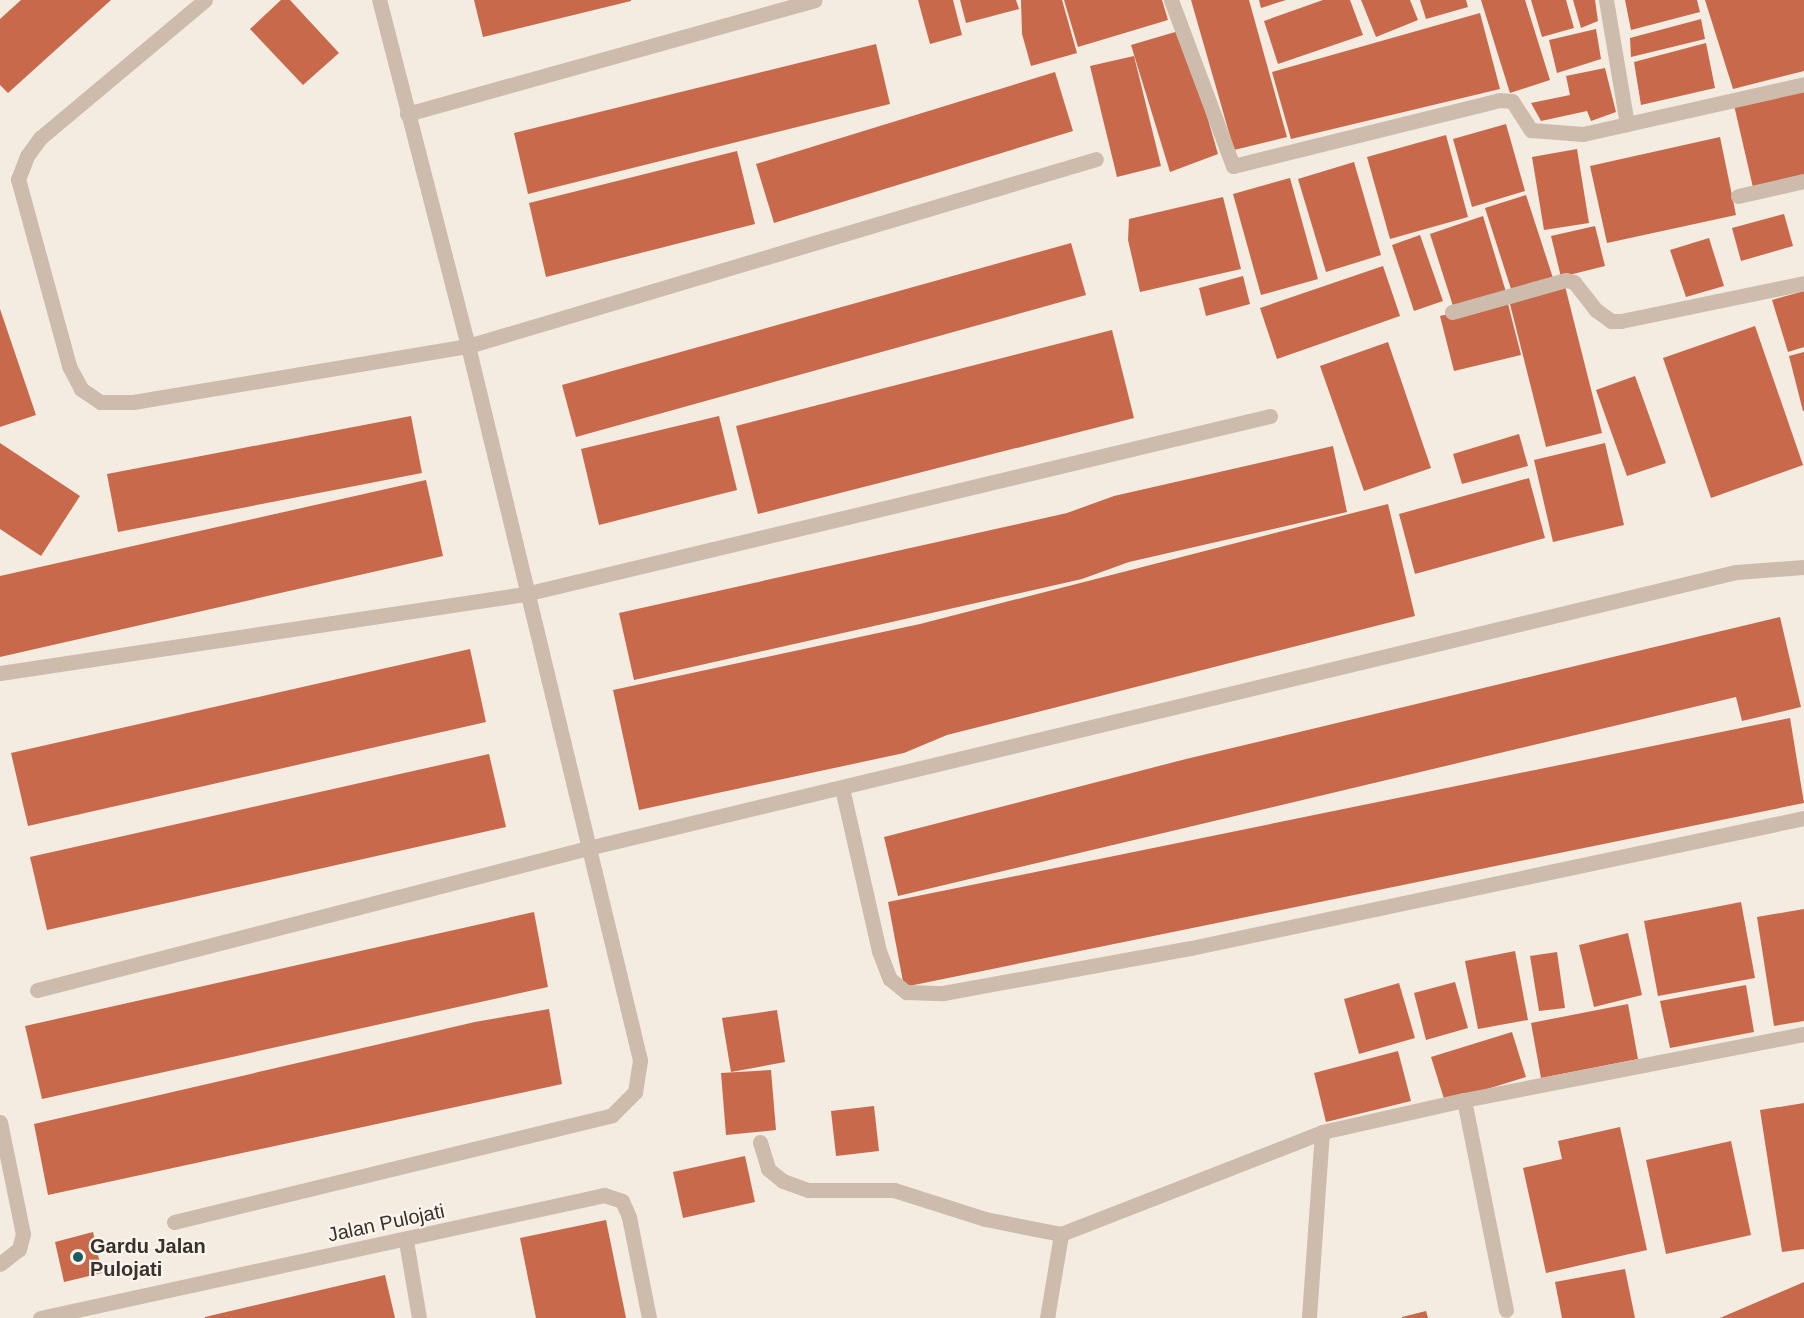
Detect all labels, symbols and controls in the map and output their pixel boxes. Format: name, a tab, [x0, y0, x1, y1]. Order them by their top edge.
street label: Jalan Pulojati	[325, 1199, 447, 1247]
place label: Gardu Jalan Pulojati	[90, 1234, 206, 1281]
marker: Gardu Jalan Pulojati	[71, 1250, 85, 1264]

